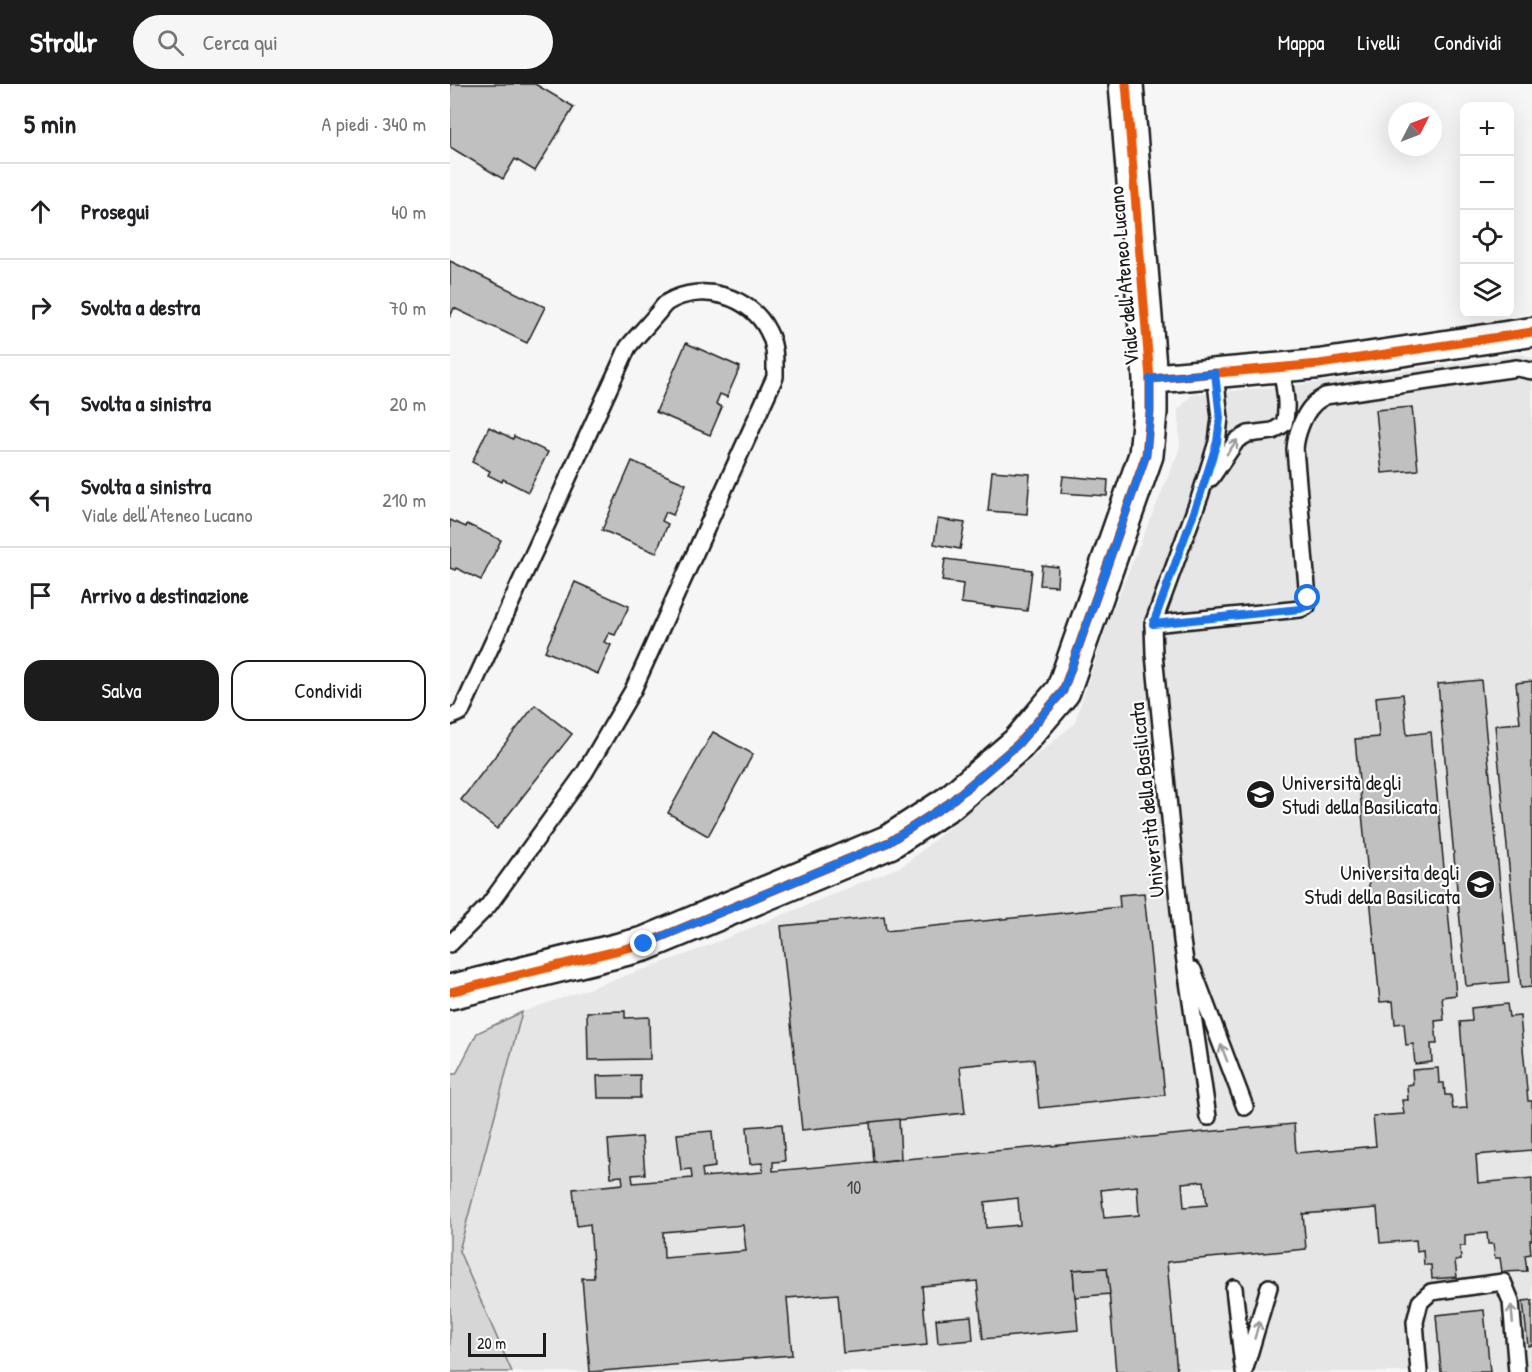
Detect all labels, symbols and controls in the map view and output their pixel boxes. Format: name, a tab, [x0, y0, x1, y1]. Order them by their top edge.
search box	[133, 15, 553, 69]
text: Strollr	[30, 23, 97, 61]
icon: search	[154, 26, 187, 59]
text: Cerca qui	[202, 27, 278, 57]
text: Mappa	[1278, 28, 1325, 57]
text: Livelli	[1358, 28, 1401, 57]
text: Condividi	[1434, 28, 1502, 57]
north arrow	[1388, 102, 1442, 156]
map controls	[1460, 102, 1514, 318]
button: +	[1460, 102, 1514, 156]
text: 5 min	[24, 106, 76, 141]
text: A piedi · 340 m	[322, 110, 426, 137]
button: −	[1460, 156, 1514, 210]
street label: Viale dell'Ateneo Lucano	[1101, 185, 1146, 367]
icon: ahead	[24, 195, 57, 228]
text: Prosegui	[81, 196, 150, 226]
text: 40 m	[391, 198, 426, 225]
button: locate	[1460, 210, 1514, 264]
button: layers	[1460, 264, 1514, 318]
icon: right	[24, 291, 57, 324]
text: Svolta a destra	[81, 292, 200, 322]
text: 70 m	[389, 294, 426, 321]
icon: left	[24, 387, 57, 420]
text: Svolta a sinistra	[81, 388, 211, 418]
text: 20 m	[389, 390, 426, 417]
one-way arrow	[1226, 440, 1238, 456]
text: Svolta a sinistra	[81, 471, 211, 501]
icon: left	[24, 483, 57, 516]
text: 210 m	[382, 486, 426, 513]
text: Viale dell'Ateneo Lucano	[81, 501, 253, 528]
icon: arrive	[24, 579, 57, 612]
text: Arrivo a destinazione	[81, 580, 249, 610]
route start	[1294, 584, 1320, 610]
button: Salva	[24, 660, 219, 721]
button: Condividi	[231, 660, 426, 721]
street label: Università della Basilicata	[1122, 701, 1171, 899]
place label: Università degli Studi della Basilicata	[1282, 768, 1437, 821]
school or university icon: Università degli Studi della Basilicata	[1245, 779, 1277, 811]
place label: Universita degli Studi della Basilicata	[1305, 858, 1460, 911]
school or university icon: Universita degli Studi della Basilicata	[1465, 869, 1497, 901]
route end	[630, 930, 656, 956]
one-way arrow	[1218, 1044, 1229, 1063]
house number: 10	[847, 1175, 861, 1200]
one-way arrow	[1506, 1304, 1517, 1324]
one-way arrow	[1251, 1320, 1263, 1339]
scale bar	[468, 1330, 546, 1358]
text: 20 m	[477, 1332, 506, 1354]

